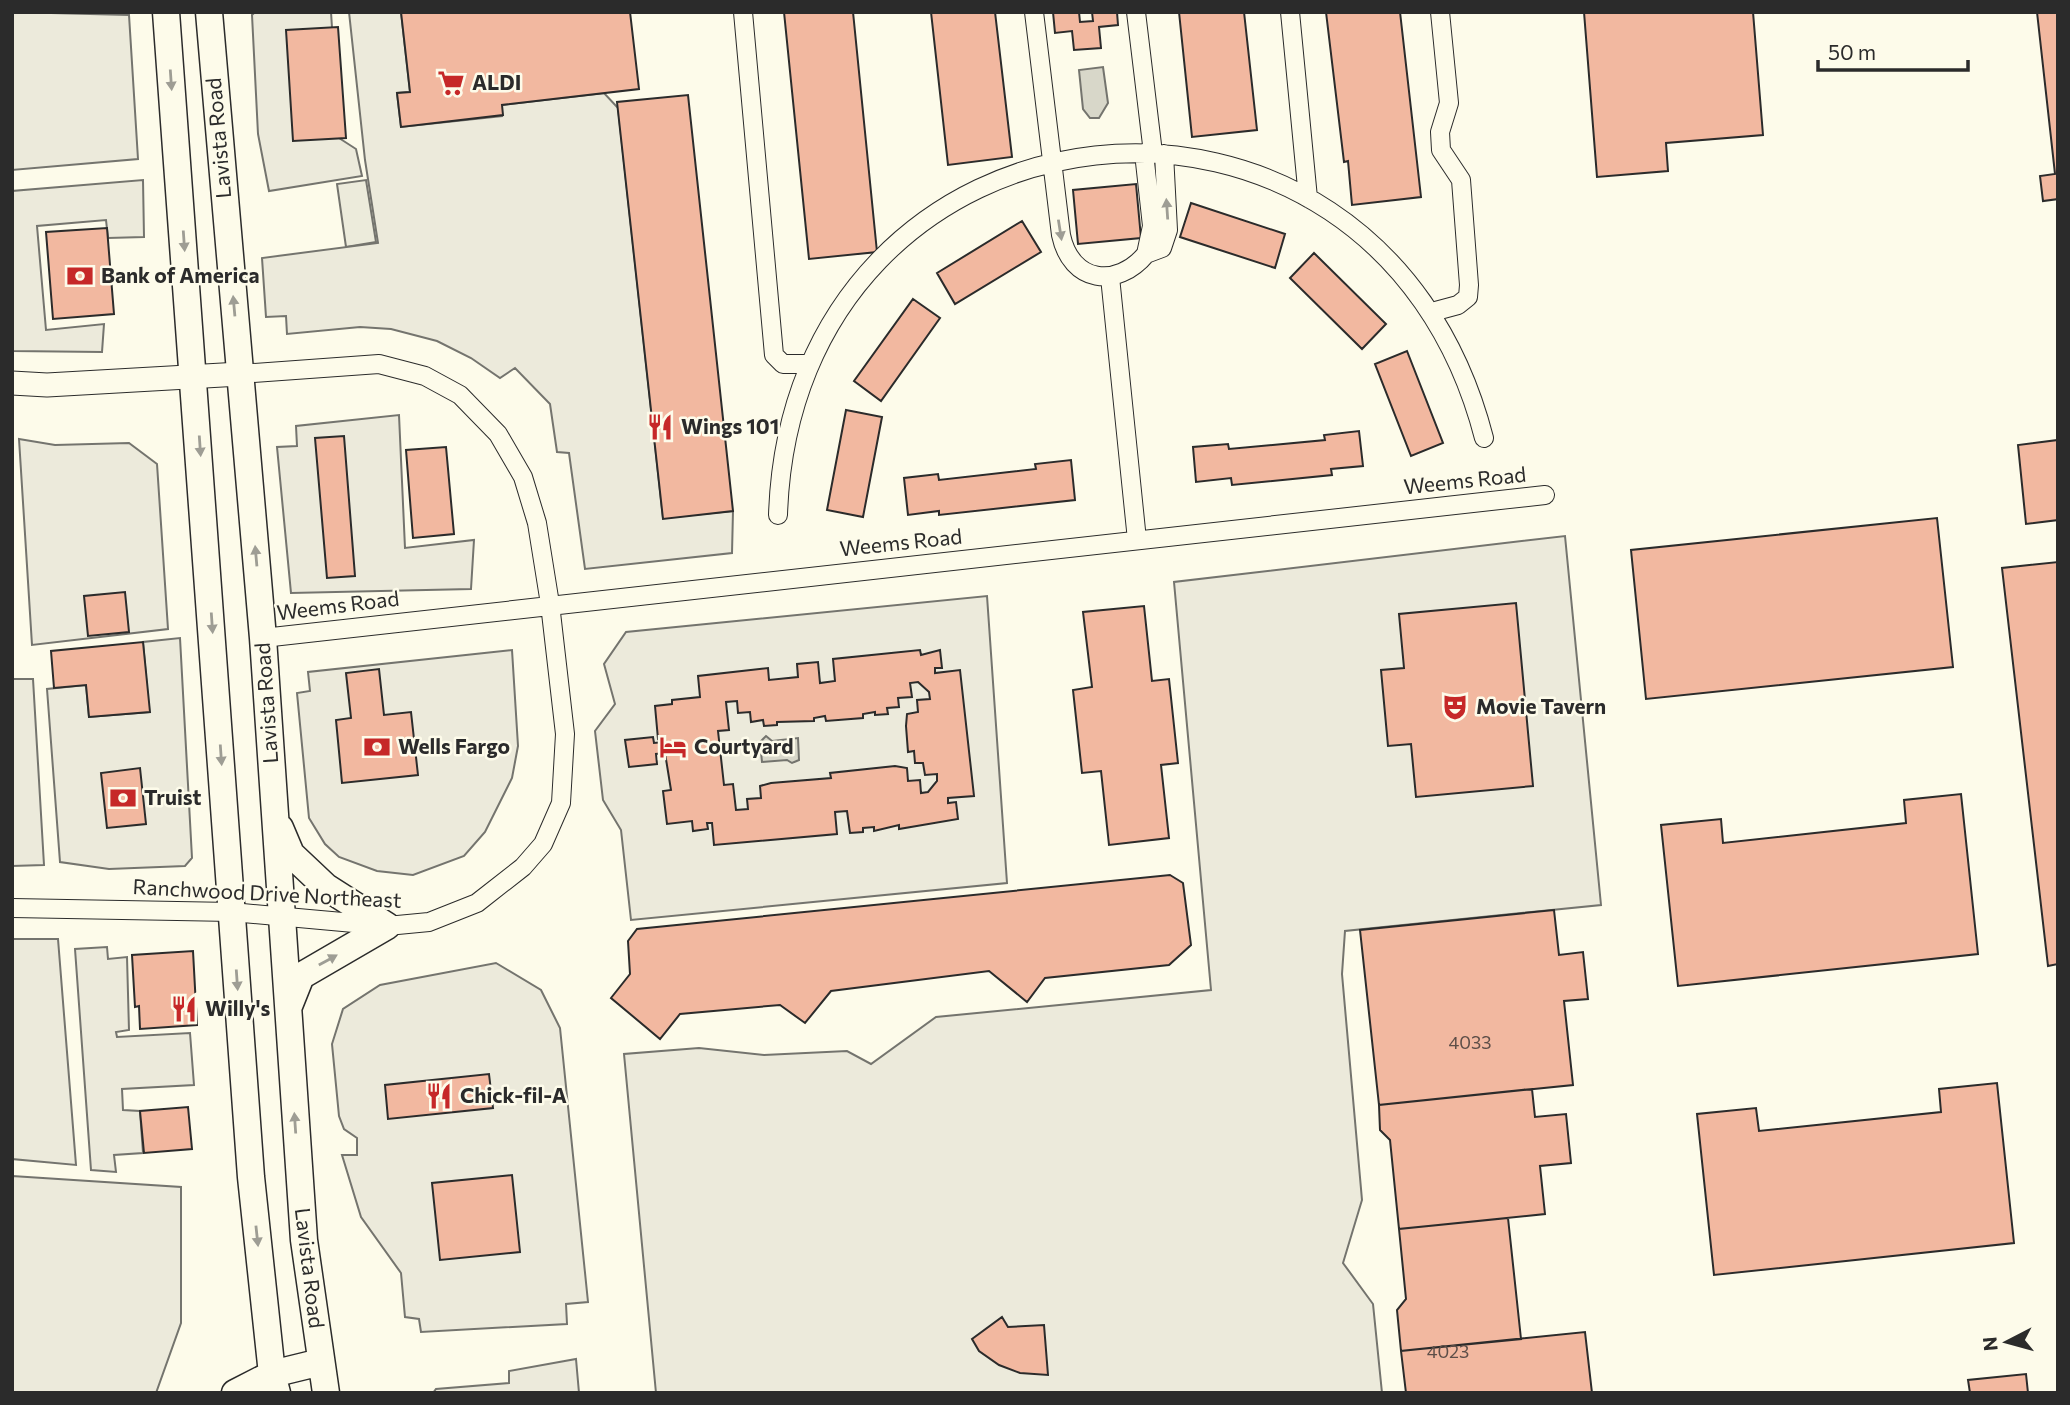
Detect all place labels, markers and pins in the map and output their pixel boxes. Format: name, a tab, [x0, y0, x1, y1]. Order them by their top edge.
supermarket icon: ALDI	[436, 68, 466, 98]
place label: ALDI	[472, 69, 521, 94]
bank icon: Bank of America	[65, 261, 95, 291]
place label: Bank of America	[101, 262, 259, 287]
restaurant icon: Wings 101	[645, 412, 675, 442]
place label: Wings 101	[681, 413, 779, 438]
theatre icon: Movie Tavern	[1440, 692, 1470, 722]
place label: Movie Tavern	[1476, 693, 1606, 718]
bank icon: Wells Fargo	[362, 732, 392, 762]
hotel icon: Courtyard	[658, 732, 688, 762]
place label: Wells Fargo	[398, 733, 510, 758]
place label: Courtyard	[694, 733, 793, 758]
bank icon: Truist	[108, 783, 138, 813]
place label: Truist	[144, 784, 201, 809]
restaurant icon: Willy's	[169, 994, 199, 1024]
place label: Willy's	[205, 995, 271, 1020]
restaurant icon: Chick-fil-A	[424, 1081, 454, 1111]
place label: Chick-fil-A	[460, 1082, 567, 1107]

